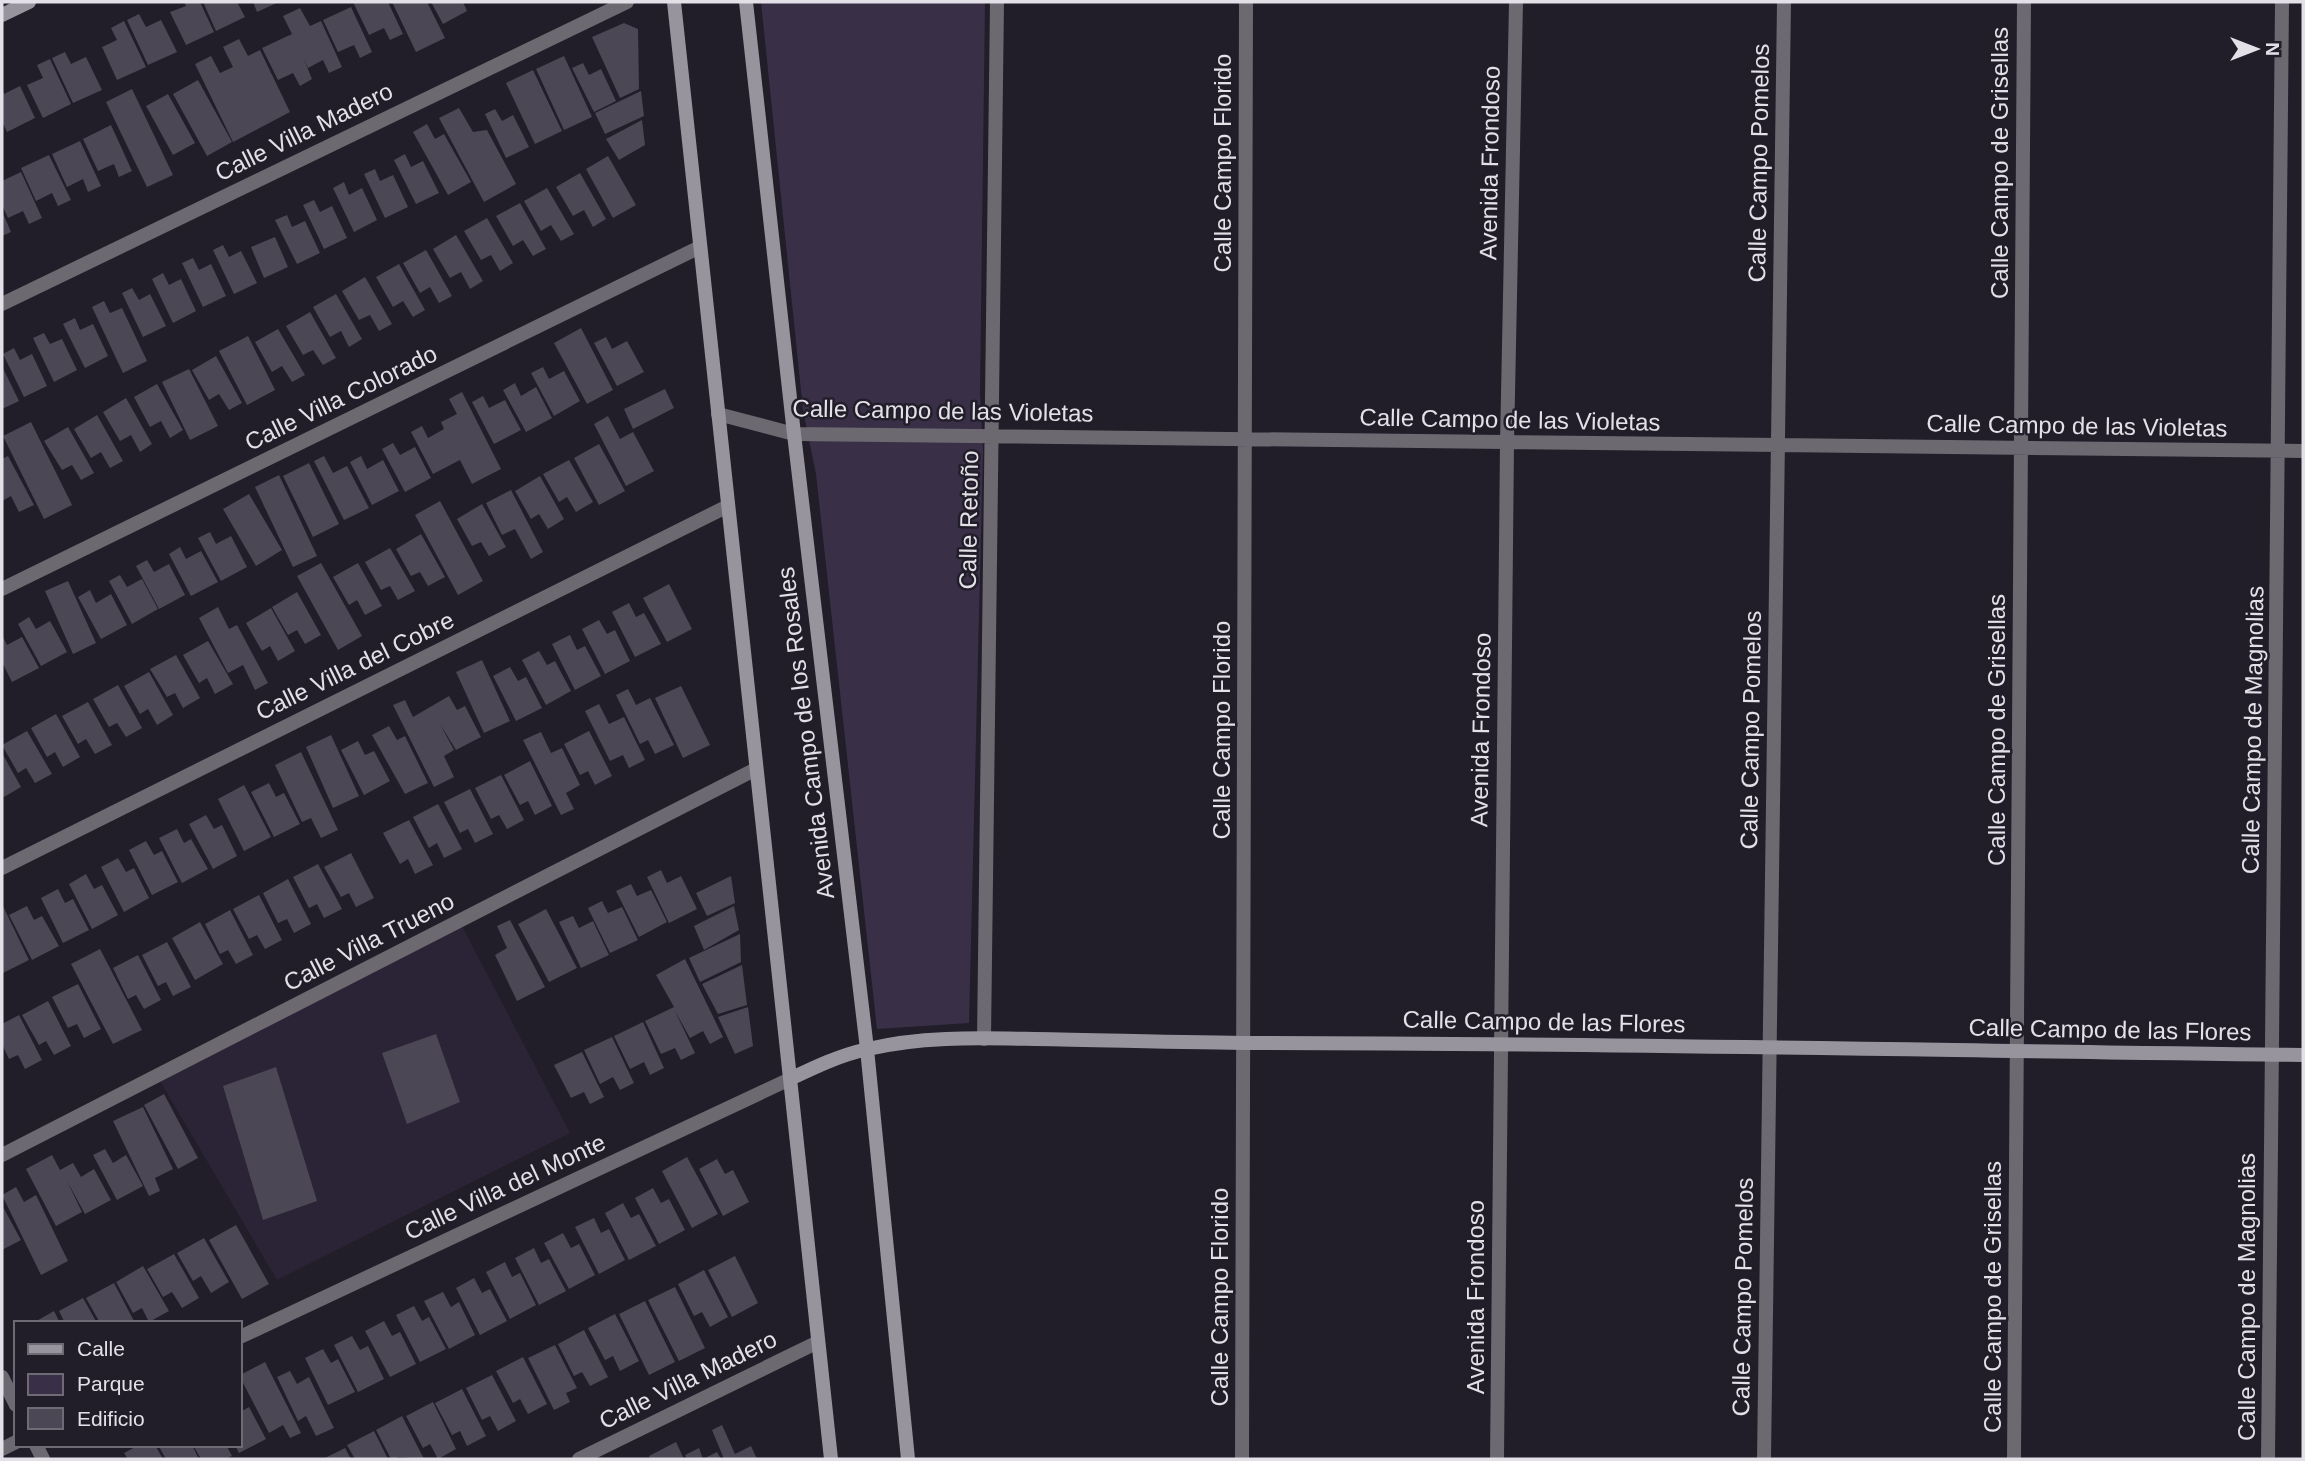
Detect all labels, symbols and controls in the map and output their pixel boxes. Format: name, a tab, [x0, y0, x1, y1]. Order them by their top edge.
north arrow	[2221, 14, 2291, 84]
street label: Calle Campo de Grisellas	[1986, 27, 2013, 299]
text: N	[2262, 42, 2283, 56]
street label: Calle Campo Pomelos	[1743, 43, 1774, 283]
street label: Calle Campo Florido	[1209, 54, 1236, 272]
street label: Avenida Frondoso	[1474, 66, 1505, 260]
street label: Calle Villa Madero	[211, 77, 397, 186]
street label: Calle Villa Colorado	[240, 339, 441, 456]
street label: Calle Campo de las Violetas	[792, 394, 1094, 427]
street label: Calle Campo de las Violetas	[1359, 403, 1661, 436]
street label: Calle Campo de las Violetas	[1926, 409, 2228, 442]
street label: Calle Retoño	[954, 450, 983, 590]
street label: Avenida Campo de los Rosales	[772, 565, 839, 901]
street label: Calle Campo de Magnolias	[2236, 586, 2269, 874]
street label: Calle Campo de Grisellas	[1983, 594, 2010, 866]
street label: Calle Villa del Cobre	[251, 606, 458, 725]
street label: Calle Campo Pomelos	[1735, 610, 1766, 850]
street label: Calle Campo Florido	[1208, 621, 1235, 839]
street label: Avenida Frondoso	[1465, 633, 1496, 827]
street label: Calle Villa Trueno	[279, 887, 459, 996]
street label: Calle Campo de las Flores	[1402, 1006, 1686, 1037]
street label: Calle Campo de las Flores	[1968, 1014, 2252, 1045]
street label: Calle Villa del Monte	[400, 1128, 609, 1245]
street label: Calle Campo de Magnolias	[2233, 1153, 2260, 1441]
street label: Calle Campo de Grisellas	[1979, 1161, 2006, 1433]
street label: Calle Campo Pomelos	[1727, 1177, 1758, 1417]
street label: Calle Campo Florido	[1206, 1188, 1233, 1406]
street label: Avenida Frondoso	[1462, 1200, 1489, 1394]
legend	[14, 1321, 242, 1447]
street label: Calle Villa Madero	[595, 1325, 781, 1434]
text: Calle	[77, 1337, 125, 1360]
text: Parque	[77, 1372, 145, 1395]
text: Edificio	[77, 1407, 145, 1430]

